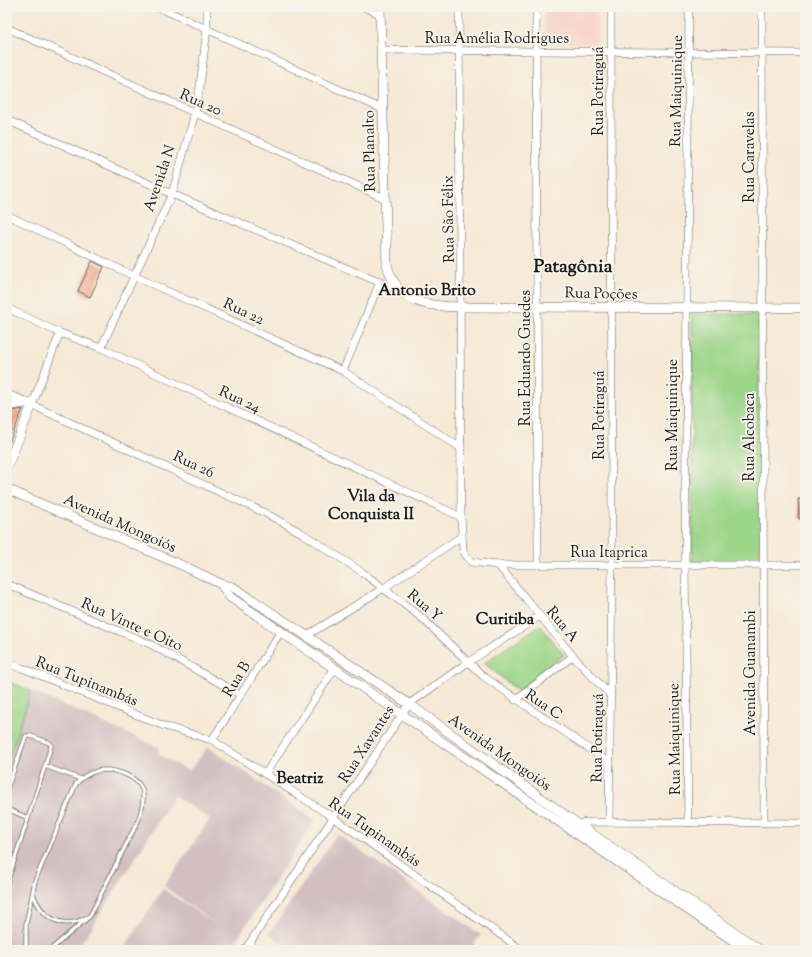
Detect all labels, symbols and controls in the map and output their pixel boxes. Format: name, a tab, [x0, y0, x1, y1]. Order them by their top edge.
street label: Rua Amélia Rodrigues	[425, 29, 569, 50]
street label: Rua Maiquinique	[666, 35, 689, 147]
street label: Rua Potiraguá	[589, 46, 610, 136]
street label: Rua 20	[176, 85, 225, 122]
street label: Rua Planalto	[359, 110, 382, 192]
street label: Rua Caravelas	[740, 111, 761, 203]
street label: Avenida N	[139, 142, 182, 215]
street label: Rua São Félix	[438, 175, 461, 263]
district label: Patagônia	[534, 254, 613, 281]
district label: Antonio Brito	[378, 280, 476, 303]
street label: Rua Poções	[564, 283, 638, 306]
street label: Rua Eduardo Guedes	[516, 290, 537, 426]
street label: Rua 22	[219, 294, 267, 331]
street label: Rua Maiquinique	[663, 359, 684, 471]
street label: Rua Potiraguá	[590, 370, 611, 460]
street label: Rua 24	[215, 382, 264, 419]
street label: Rua Alcobaca	[740, 393, 761, 481]
street label: Rua 26	[169, 447, 218, 484]
district label: Vila da Conquista II	[328, 486, 415, 527]
street label: Avenida Mongoiós	[60, 490, 179, 559]
street label: Rua Itaprica	[570, 543, 648, 564]
street label: Rua Y	[402, 585, 446, 627]
street label: Rua Vinte e Oito	[77, 594, 185, 657]
street label: Rua A	[541, 602, 583, 648]
district label: Curitiba	[476, 609, 535, 632]
street label: Avenida Guanambi	[741, 610, 762, 736]
street label: Rua Tupinambás	[32, 652, 141, 713]
street label: Rua B	[218, 657, 257, 702]
street label: Rua Maiquinique	[664, 683, 687, 795]
street label: Rua C	[520, 685, 566, 725]
street label: Rua Potiraguá	[587, 693, 610, 783]
street label: Rua Xavantes	[334, 702, 400, 788]
street label: Avenida Mongoiós	[443, 710, 555, 797]
district label: Beatriz	[277, 768, 323, 791]
street label: Rua Tupinambás	[324, 793, 425, 873]

